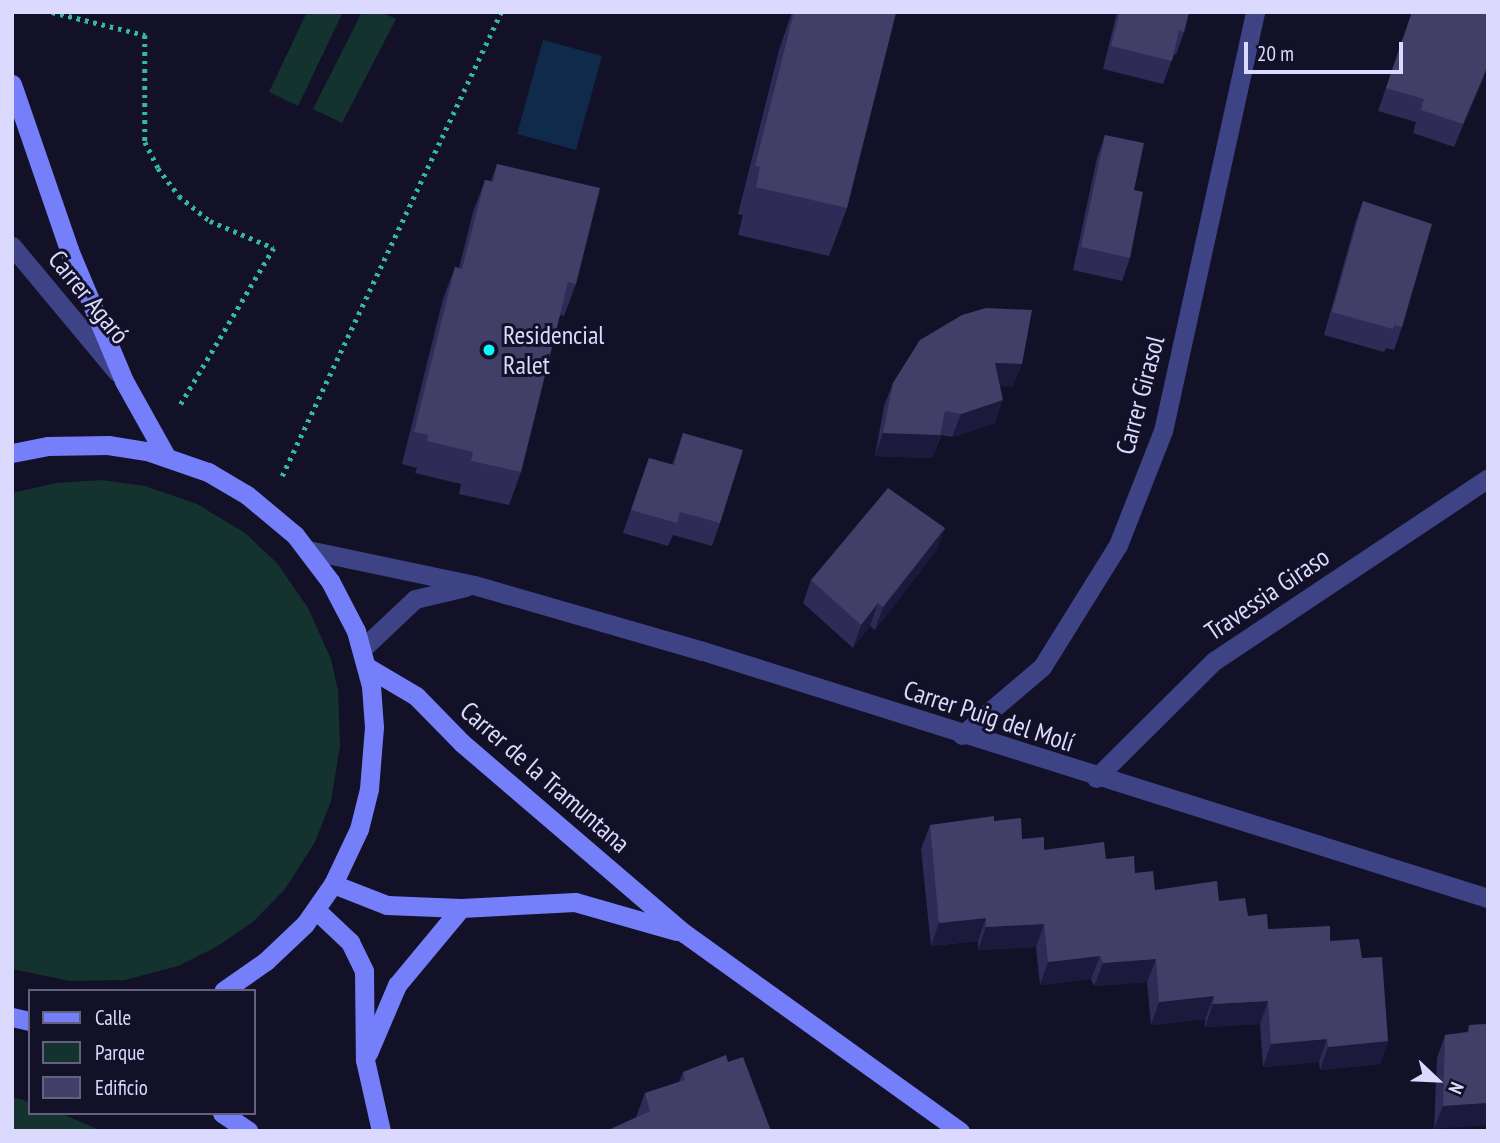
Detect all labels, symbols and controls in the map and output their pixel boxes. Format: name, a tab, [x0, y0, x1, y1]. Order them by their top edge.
scale bar	[1248, 28, 1407, 72]
text: 20 m	[1257, 40, 1294, 67]
street label: Carrer Agaró	[42, 244, 136, 350]
place label: Residencial Ralet	[503, 319, 604, 380]
street label: Carrer Girasol	[1109, 332, 1171, 458]
marker: Residencial Ralet	[481, 342, 497, 358]
street label: Travessia Giraso	[1199, 541, 1335, 647]
street label: Carrer Puig del Molí	[900, 674, 1078, 758]
street label: Carrer de la Tramuntana	[454, 695, 636, 859]
legend	[28, 989, 256, 1115]
text: Calle	[95, 1004, 131, 1031]
text: Parque	[95, 1039, 145, 1066]
north arrow	[1402, 1045, 1472, 1115]
text: Edificio	[95, 1074, 148, 1101]
text: N	[1443, 1079, 1469, 1098]

